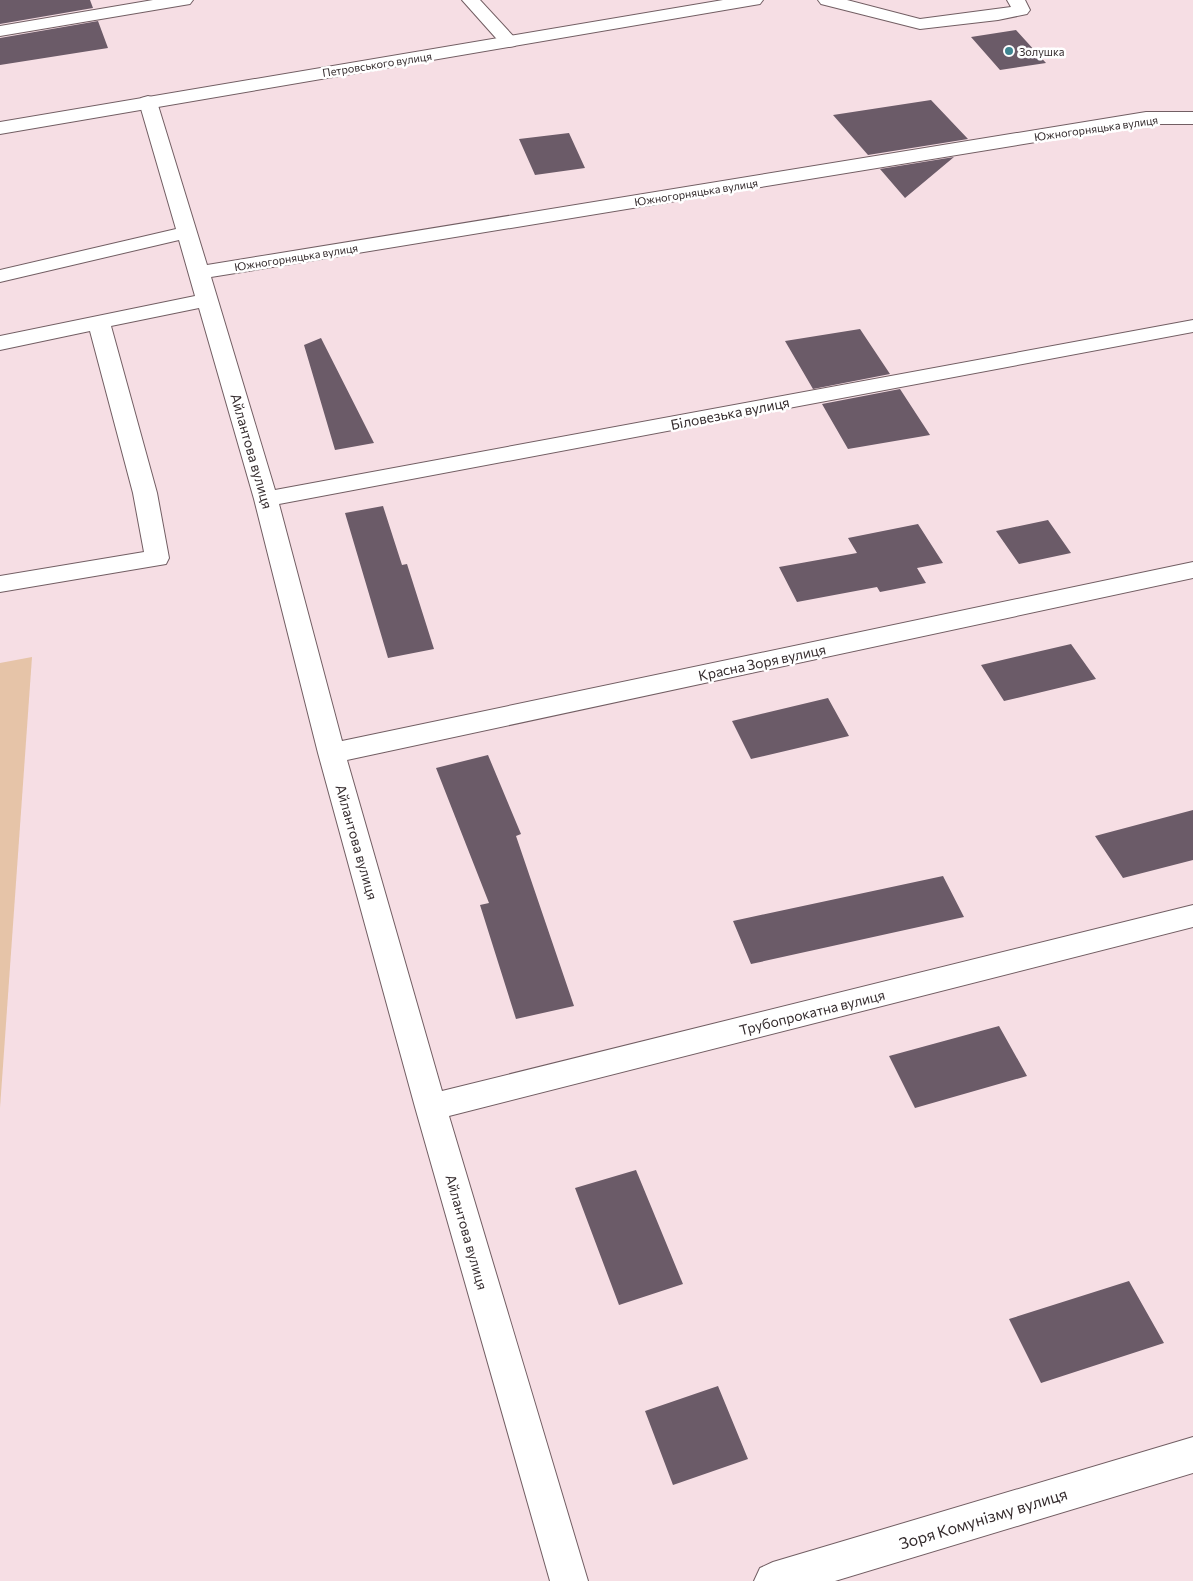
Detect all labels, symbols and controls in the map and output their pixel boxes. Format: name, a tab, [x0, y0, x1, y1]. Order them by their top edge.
marker: Золушка	[1003, 45, 1015, 57]
place label: Золушка	[1019, 45, 1065, 58]
street label: Петровського вулиця	[321, 49, 433, 79]
street label: Южногорняцька вулиця	[1033, 113, 1159, 143]
street label: Южногорняцька вулиця	[633, 176, 759, 208]
street label: Южногорняцька вулиця	[233, 241, 359, 273]
street label: Айлантова вулиця	[227, 391, 277, 511]
street label: Біловезька вулиця	[669, 393, 791, 433]
street label: Красна Зоря вулиця	[697, 640, 827, 684]
street label: Айлантова вулиця	[332, 782, 382, 902]
street label: Трубопрокатна вулиця	[737, 986, 887, 1038]
street label: Айлантова вулиця	[442, 1172, 492, 1292]
street label: Зоря Комунізму вулиця	[897, 1483, 1069, 1553]

